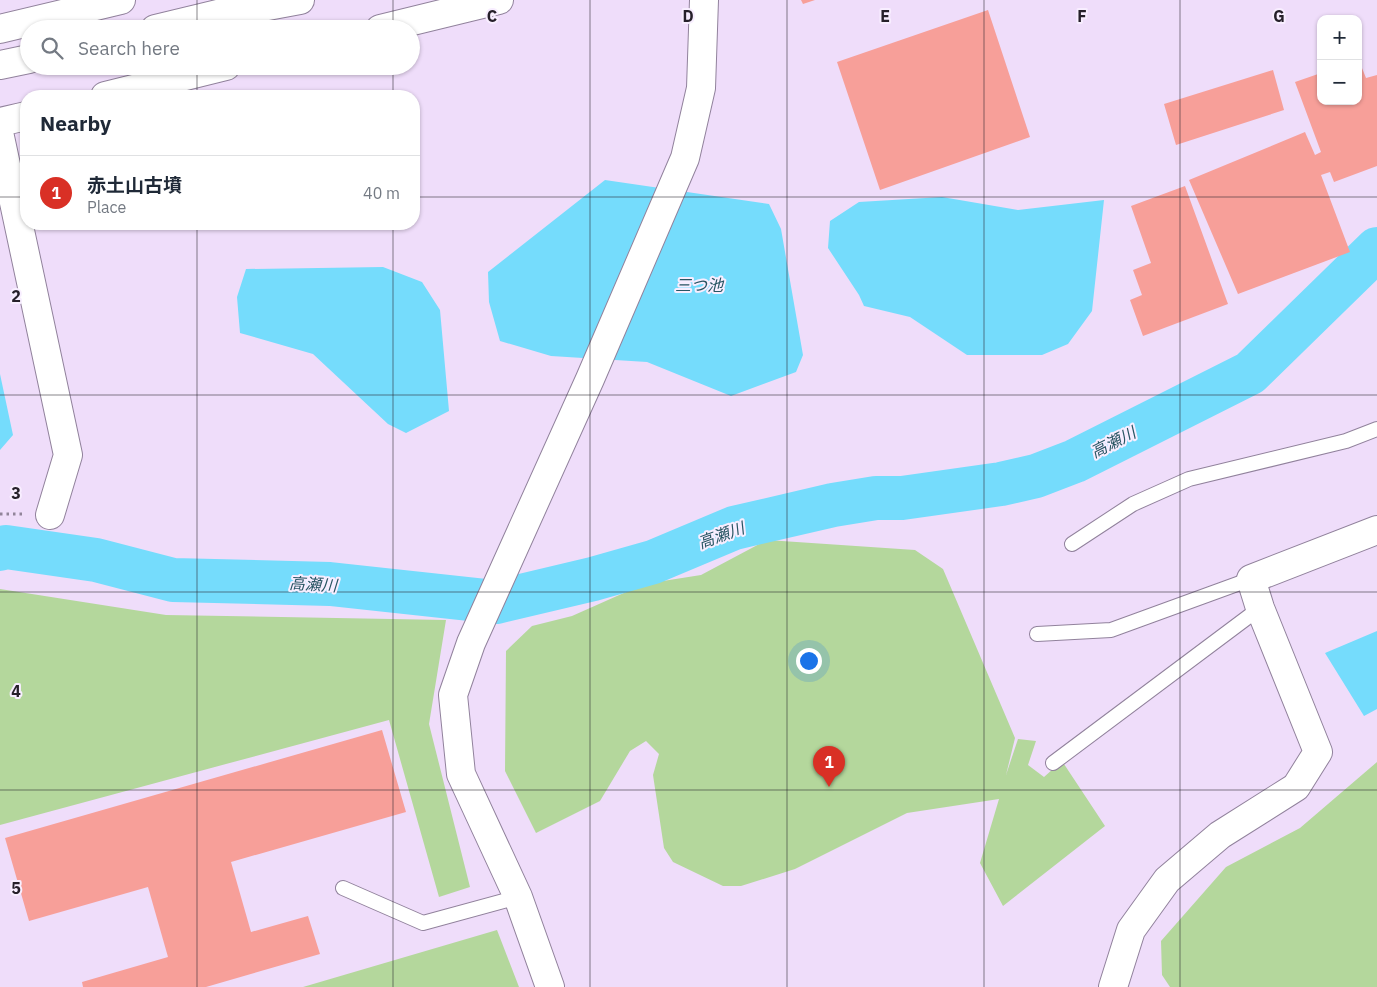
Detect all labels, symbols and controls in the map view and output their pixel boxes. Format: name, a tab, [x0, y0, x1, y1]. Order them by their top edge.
text: C	[487, 6, 497, 26]
text: D	[682, 6, 694, 26]
text: E	[880, 6, 890, 26]
text: F	[1077, 6, 1087, 26]
text: G	[1273, 6, 1285, 26]
map controls	[1317, 15, 1362, 105]
button: +	[1317, 15, 1362, 60]
search box	[20, 20, 420, 75]
icon: search	[38, 34, 66, 62]
text: Search here	[78, 36, 180, 60]
button: −	[1317, 60, 1362, 105]
text: Nearby	[40, 109, 111, 137]
text: 赤土山古墳	[87, 173, 182, 197]
text: 1	[51, 183, 61, 203]
text: 40 m	[363, 183, 400, 203]
text: Place	[87, 197, 126, 217]
water label: 三つ池	[675, 275, 725, 295]
text: 2	[11, 286, 21, 306]
water label: 高瀬川	[1087, 421, 1141, 462]
text: 3	[11, 483, 21, 503]
water label: 高瀬川	[695, 517, 749, 553]
water label: 高瀬川	[289, 573, 339, 595]
your location	[796, 648, 822, 674]
text: 4	[11, 681, 21, 701]
pin: 1	[813, 746, 845, 787]
text: 5	[11, 878, 21, 898]

